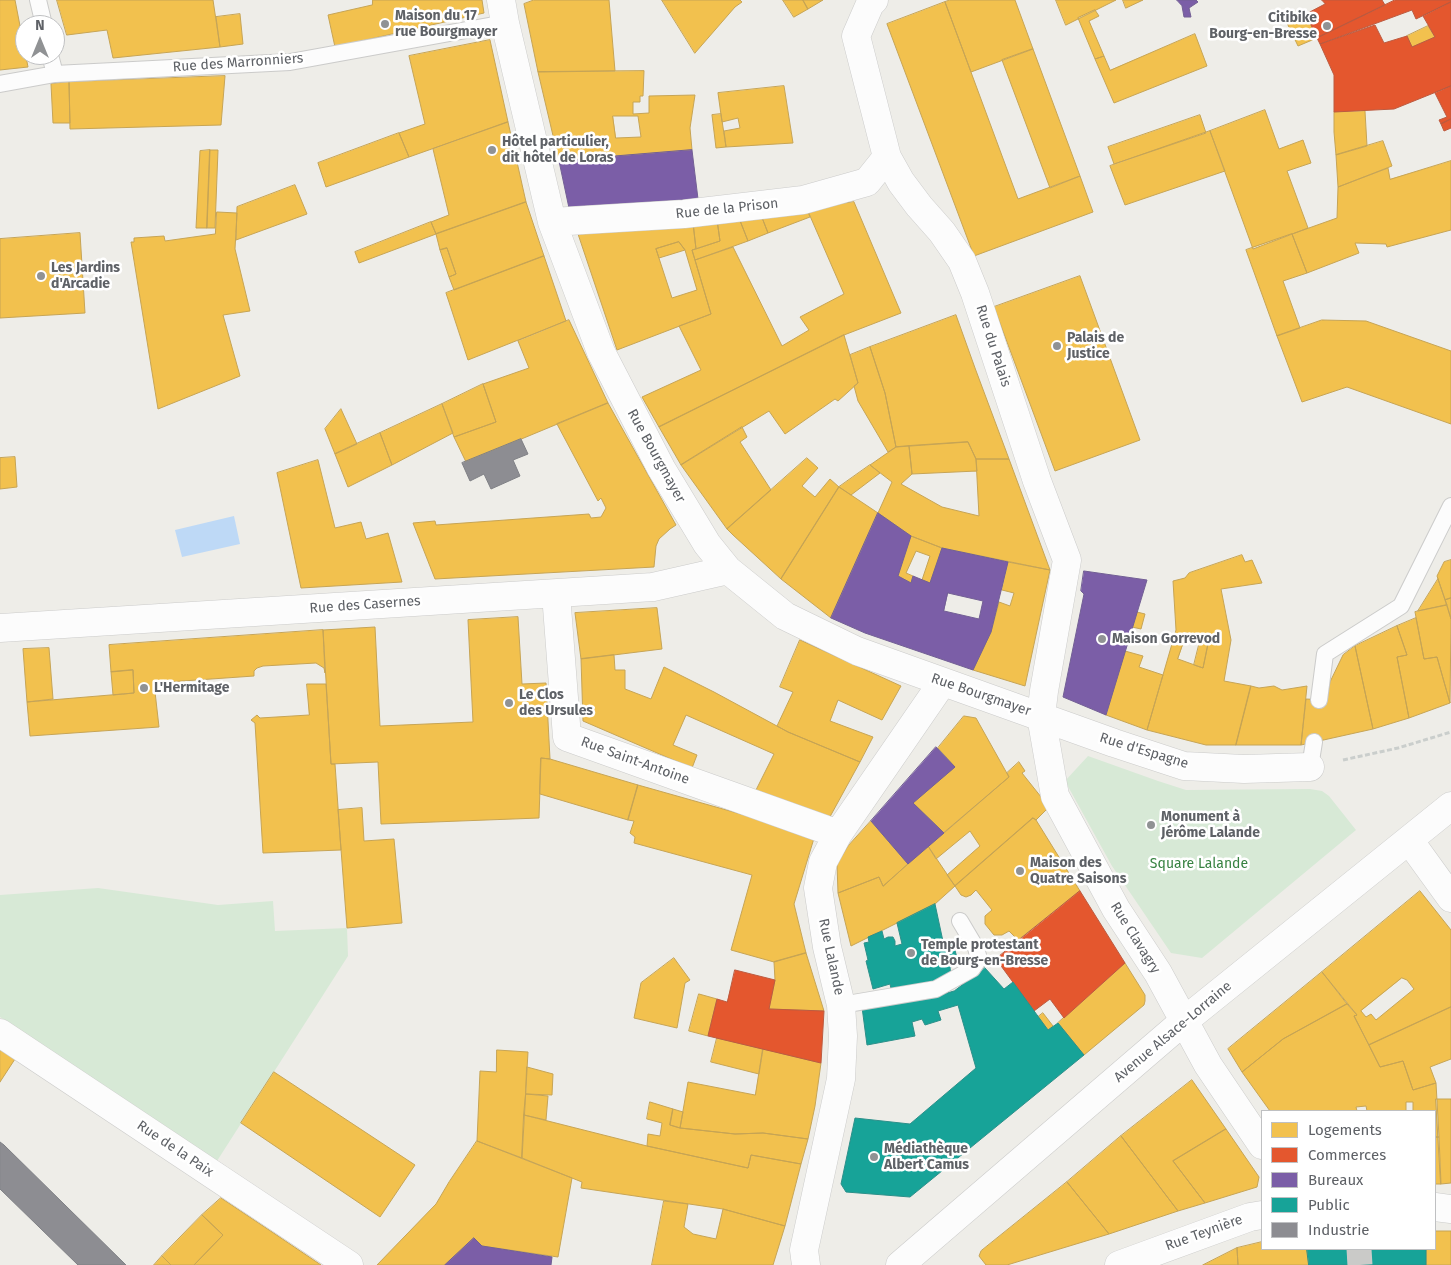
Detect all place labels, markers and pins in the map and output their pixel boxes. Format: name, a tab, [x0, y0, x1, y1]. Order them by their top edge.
place label: Maison du 17 rue Bourgmayer	[395, 8, 497, 40]
place label: Citibike Bourg-en-Bresse	[1209, 10, 1317, 42]
marker: Maison du 17 rue Bourgmayer	[379, 18, 391, 30]
marker: Citibike Bourg-en-Bresse	[1321, 20, 1333, 32]
place label: Hôtel particulier, dit hôtel de Loras	[502, 134, 614, 166]
marker: Hôtel particulier, dit hôtel de Loras	[486, 144, 498, 156]
place label: Les Jardins d'Arcadie	[51, 260, 120, 292]
marker: Les Jardins d'Arcadie	[35, 270, 47, 282]
place label: Palais de Justice	[1067, 330, 1124, 362]
marker: Palais de Justice	[1051, 340, 1063, 352]
place label: Maison Gorrevod	[1112, 631, 1220, 647]
marker: Maison Gorrevod	[1096, 633, 1108, 645]
place label: L'Hermitage	[154, 680, 229, 696]
marker: L'Hermitage	[138, 682, 150, 694]
place label: Le Clos des Ursules	[519, 687, 593, 720]
marker: Le Clos des Ursules	[503, 697, 515, 709]
place label: Monument à Jérôme Lalande	[1161, 809, 1260, 842]
marker: Monument à Jérôme Lalande	[1145, 819, 1157, 831]
place label: Maison des Quatre Saisons	[1030, 855, 1126, 888]
marker: Maison des Quatre Saisons	[1014, 865, 1026, 877]
place label: Temple protestant de Bourg-en-Bresse	[921, 937, 1048, 970]
marker: Temple protestant de Bourg-en-Bresse	[905, 947, 917, 959]
place label: Médiathèque Albert Camus	[884, 1141, 969, 1174]
marker: Médiathèque Albert Camus	[868, 1151, 880, 1163]

